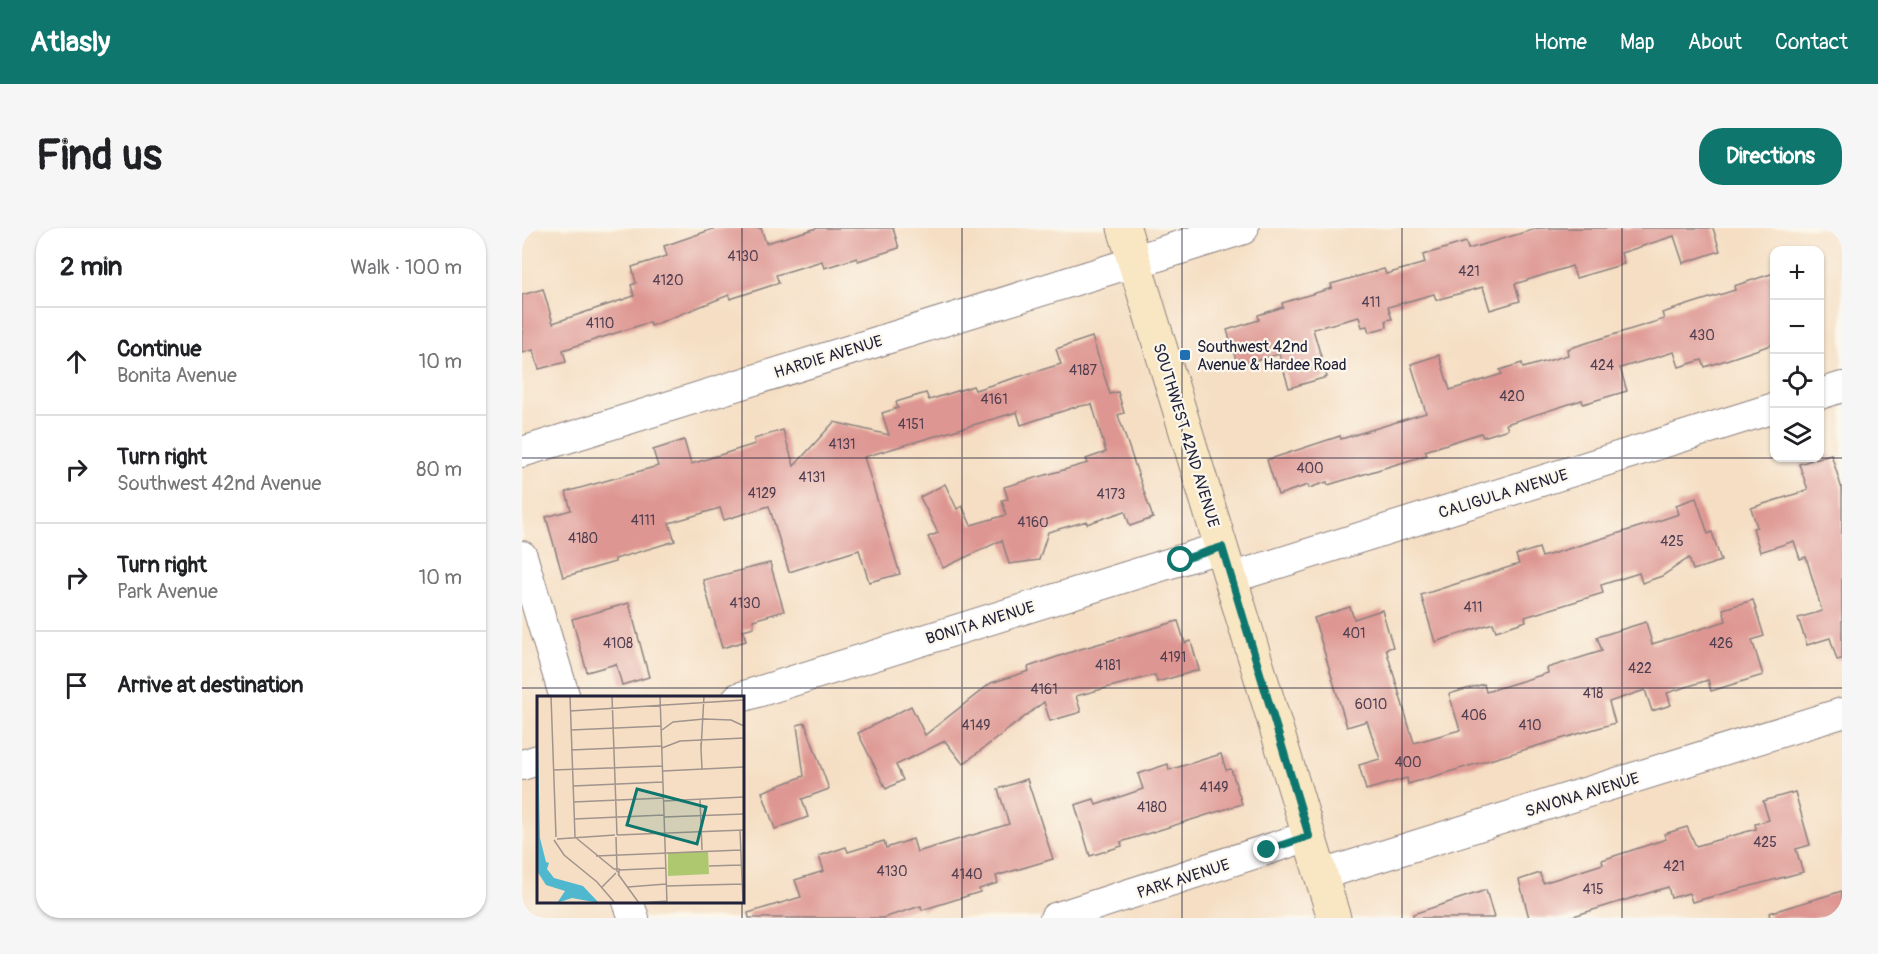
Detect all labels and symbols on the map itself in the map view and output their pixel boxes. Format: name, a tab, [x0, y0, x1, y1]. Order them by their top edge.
house number: 4130	[728, 248, 758, 265]
house number: 421	[1458, 263, 1480, 280]
house number: 4120	[653, 272, 683, 289]
house number: 411	[1361, 294, 1381, 311]
house number: 4110	[586, 315, 614, 332]
house number: 430	[1689, 327, 1715, 344]
street label: HARDIE AVENUE	[772, 331, 885, 383]
place label: Southwest 42nd Avenue & Hardee Road	[1197, 337, 1347, 375]
street label: SOUTHWEST 42ND AVENUE	[1148, 341, 1224, 530]
marker: Southwest 42nd Avenue & Hardee Road	[1178, 348, 1192, 362]
house number: 424	[1590, 357, 1614, 374]
house number: 4187	[1069, 362, 1098, 379]
house number: 420	[1499, 388, 1525, 405]
house number: 4161	[980, 391, 1008, 408]
house number: 4151	[898, 416, 924, 433]
house number: 4131	[829, 436, 855, 453]
house number: 400	[1296, 460, 1324, 477]
street label: CALIGULA AVENUE	[1436, 465, 1570, 523]
house number: 4131	[799, 469, 825, 486]
house number: 4129	[748, 485, 776, 502]
house number: 4173	[1097, 486, 1126, 503]
house number: 4111	[631, 512, 655, 529]
house number: 4160	[1017, 514, 1049, 531]
house number: 4180	[568, 530, 598, 547]
house number: 425	[1660, 533, 1684, 550]
route start	[1167, 546, 1193, 572]
house number: 4130	[730, 595, 760, 612]
street label: BONITA AVENUE	[923, 597, 1037, 649]
house number: 411	[1463, 599, 1483, 616]
house number: 401	[1342, 625, 1366, 642]
house number: 4108	[603, 635, 633, 652]
house number: 426	[1709, 635, 1733, 652]
house number: 4191	[1160, 649, 1186, 666]
house number: 4181	[1095, 657, 1121, 674]
house number: 422	[1628, 660, 1652, 677]
house number: 4161	[1030, 681, 1058, 698]
house number: 418	[1583, 685, 1603, 702]
inset map	[537, 696, 744, 903]
house number: 6010	[1355, 696, 1387, 713]
house number: 406	[1461, 707, 1487, 724]
house number: 4149	[962, 717, 990, 734]
house number: 410	[1518, 717, 1542, 734]
house number: 400	[1394, 754, 1422, 771]
street label: SAVONA AVENUE	[1523, 768, 1642, 822]
house number: 4149	[1200, 779, 1228, 796]
house number: 4180	[1137, 799, 1167, 816]
house number: 425	[1753, 834, 1777, 851]
route end	[1253, 836, 1279, 862]
street label: PARK AVENUE	[1135, 855, 1232, 903]
house number: 421	[1663, 858, 1685, 875]
house number: 4130	[877, 863, 907, 880]
house number: 4140	[951, 866, 983, 883]
house number: 415	[1582, 881, 1604, 898]

